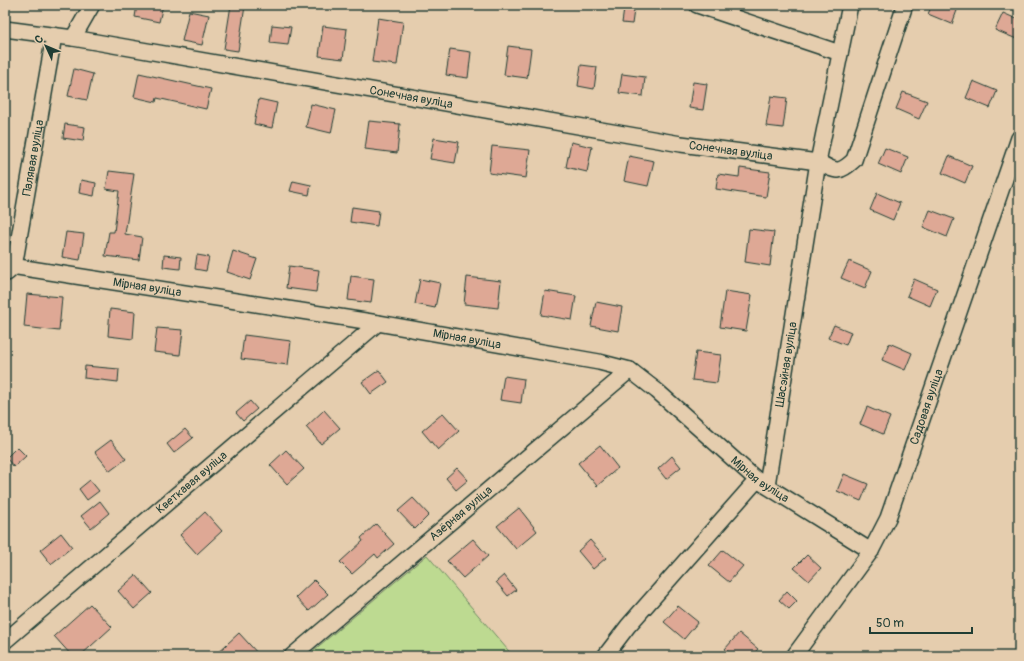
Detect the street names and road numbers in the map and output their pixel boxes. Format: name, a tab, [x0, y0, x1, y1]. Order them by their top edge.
street label: Сонечная вуліца	[368, 82, 455, 112]
street label: Палявая вуліца	[19, 118, 47, 197]
street label: Сонечная вуліца	[688, 138, 774, 164]
street label: Мірная вуліца	[112, 274, 183, 300]
street label: Шасэйная вуліца	[772, 320, 800, 408]
street label: Мірная вуліца	[432, 325, 503, 352]
street label: Садовая вуліца	[906, 367, 946, 447]
street label: Кветкавая вуліца	[153, 447, 230, 517]
street label: Мірная вуліца	[728, 453, 792, 506]
street label: Азёрная вуліца	[426, 482, 496, 544]

